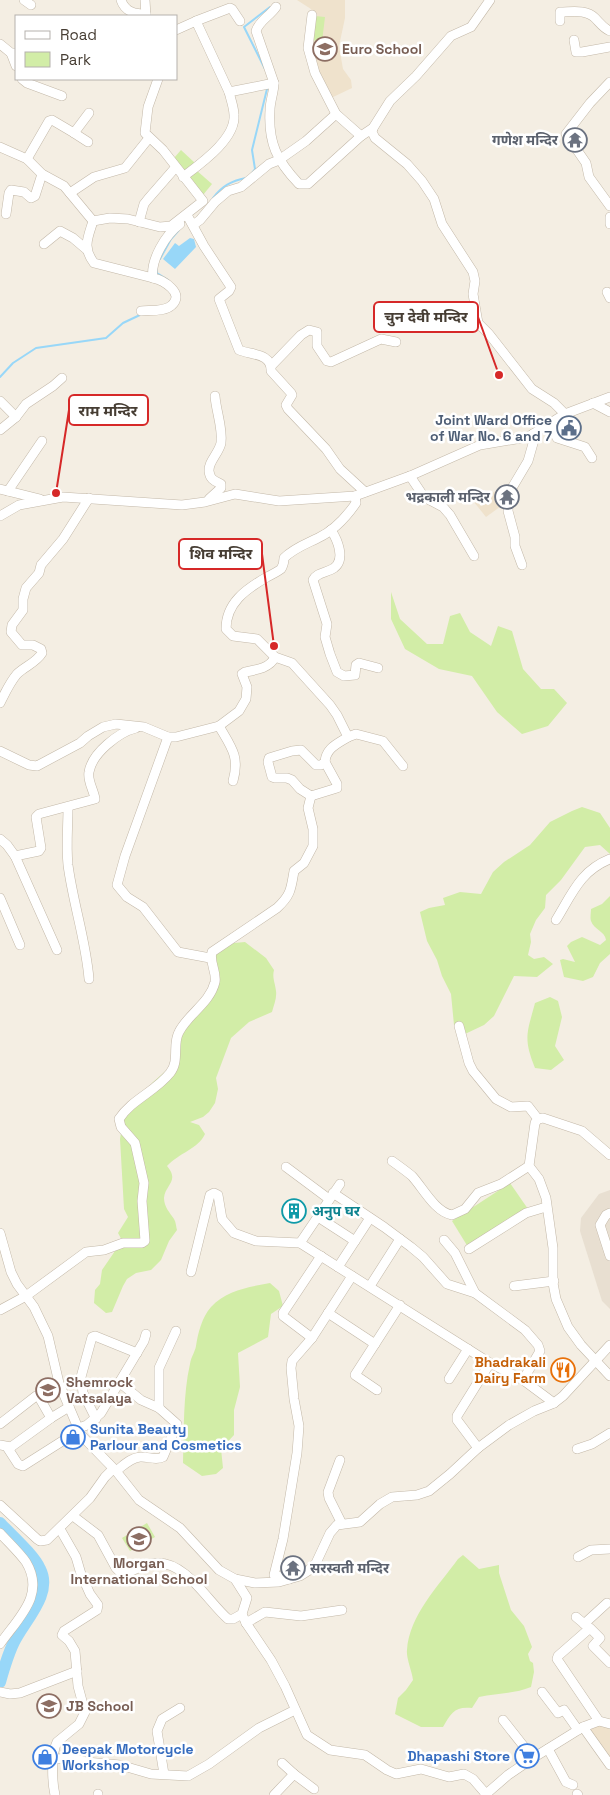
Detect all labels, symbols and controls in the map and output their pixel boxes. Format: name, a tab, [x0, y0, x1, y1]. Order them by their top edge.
legend	[15, 15, 178, 80]
text: Road	[60, 25, 97, 44]
school or university icon: Euro School	[312, 36, 338, 62]
place label: Euro School	[342, 40, 422, 58]
text: Park	[60, 50, 91, 69]
temple icon: गणेश मन्दिर	[562, 127, 588, 153]
place label: गणेश मन्दिर	[492, 131, 559, 149]
callout: चुन देवी मन्दिर	[374, 302, 478, 332]
text: चुन देवी मन्दिर	[384, 307, 468, 327]
callout: राम मन्दिर	[69, 395, 148, 425]
text: राम मन्दिर	[79, 401, 138, 420]
place label: Joint Ward Office of War No. 6 and 7	[430, 411, 552, 445]
public building icon: Joint Ward Office of War No. 6 and 7	[556, 415, 582, 441]
temple icon: भद्रकाली मन्दिर	[494, 484, 520, 510]
place label: भद्रकाली मन्दिर	[406, 488, 491, 506]
callout: शिव मन्दिर	[179, 539, 262, 569]
text: शिव मन्दिर	[190, 544, 253, 563]
building icon: अनुप घर	[281, 1198, 307, 1224]
place label: अनुप घर	[312, 1202, 361, 1221]
place label: Bhadrakali Dairy Farm	[474, 1353, 546, 1387]
restaurant icon: Bhadrakali Dairy Farm	[550, 1357, 576, 1383]
place label: Shemrock Vatsalaya	[66, 1373, 133, 1407]
school or university icon: Shemrock Vatsalaya	[35, 1377, 61, 1403]
place label: Sunita Beauty Parlour and Cosmetics	[90, 1420, 242, 1454]
shop icon: Sunita Beauty Parlour and Cosmetics	[60, 1424, 86, 1450]
school or university icon: Morgan International School	[126, 1526, 152, 1552]
place label: Morgan International School	[71, 1554, 207, 1588]
temple icon: सरस्वती मन्दिर	[280, 1555, 306, 1581]
place label: सरस्वती मन्दिर	[310, 1559, 390, 1577]
school or university icon: JB School	[36, 1693, 62, 1719]
place label: JB School	[66, 1697, 134, 1715]
place label: Deepak Motorcycle Workshop	[62, 1740, 193, 1774]
supermarket icon: Dhapashi Store	[514, 1743, 540, 1769]
shop icon: Deepak Motorcycle Workshop	[32, 1744, 58, 1770]
place label: Dhapashi Store	[407, 1747, 510, 1765]

